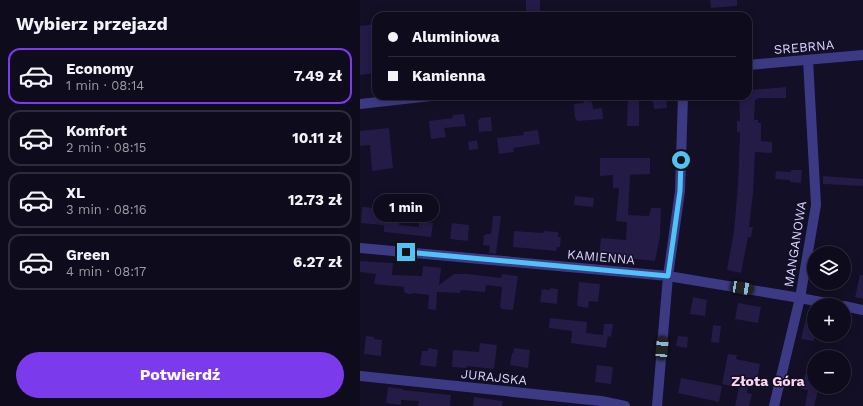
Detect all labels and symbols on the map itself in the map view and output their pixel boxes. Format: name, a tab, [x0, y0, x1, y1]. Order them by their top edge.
street label: SREBRNA	[773, 37, 835, 57]
route start	[672, 151, 690, 169]
callout: 1 min	[373, 194, 439, 222]
street label: MANGANOWA	[781, 199, 809, 288]
route end	[397, 243, 415, 261]
street label: KAMIENNA	[566, 247, 636, 267]
car	[729, 280, 755, 296]
car	[655, 336, 669, 360]
street label: JURAJSKA	[460, 366, 528, 388]
district label: Złota Góra	[731, 373, 806, 389]

